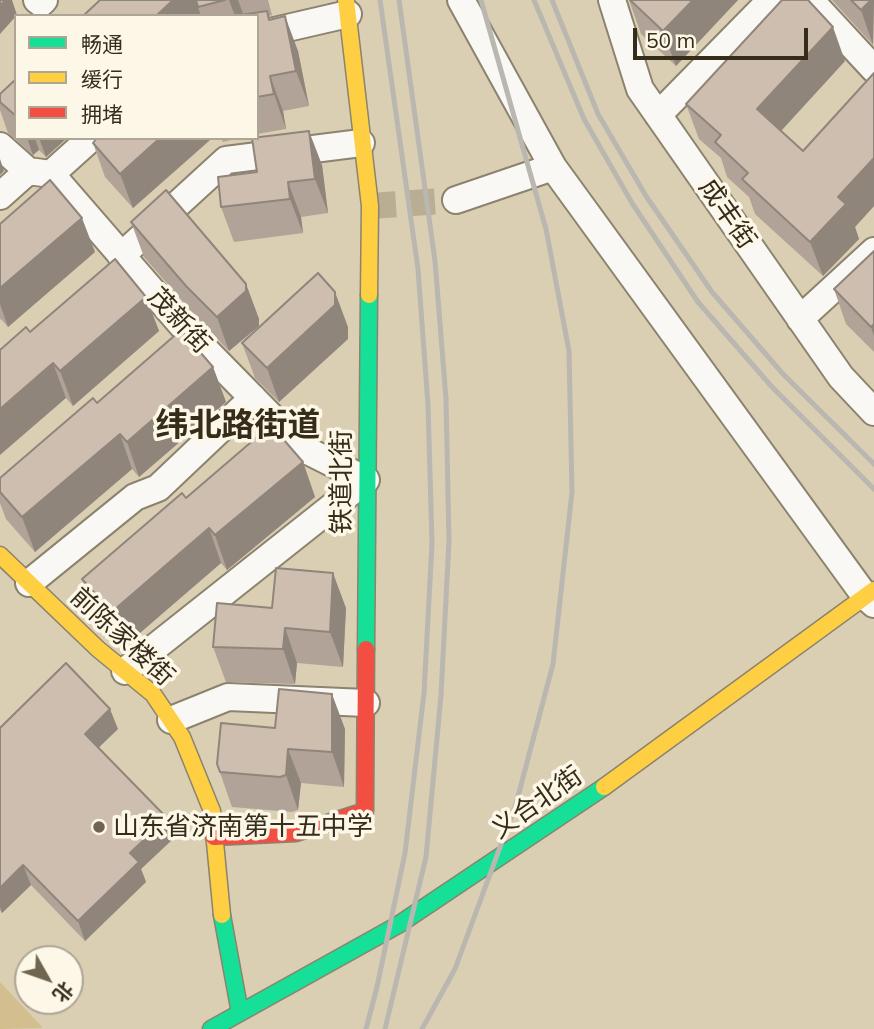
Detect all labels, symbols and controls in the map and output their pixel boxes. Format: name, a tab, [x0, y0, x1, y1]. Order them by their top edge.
legend	[14, 14, 259, 140]
scale bar	[636, 14, 811, 58]
text: 50 m	[646, 27, 695, 53]
text: 畅通	[81, 31, 123, 57]
text: 缓行	[81, 66, 123, 92]
text: 拥堵	[81, 101, 123, 127]
street label: 成丰街	[692, 173, 762, 255]
street label: 茂新街	[141, 282, 217, 360]
district label: 纬北路街道	[156, 406, 320, 446]
street label: 铁道北街	[326, 430, 358, 534]
street label: 前陈家楼街	[64, 581, 180, 693]
street label: 义合北街	[485, 760, 589, 846]
place label: 山东省济南第十五中学	[113, 811, 373, 843]
marker: 山东省济南第十五中学	[91, 819, 107, 835]
north arrow	[14, 945, 84, 1015]
text: 北	[48, 977, 79, 1007]

